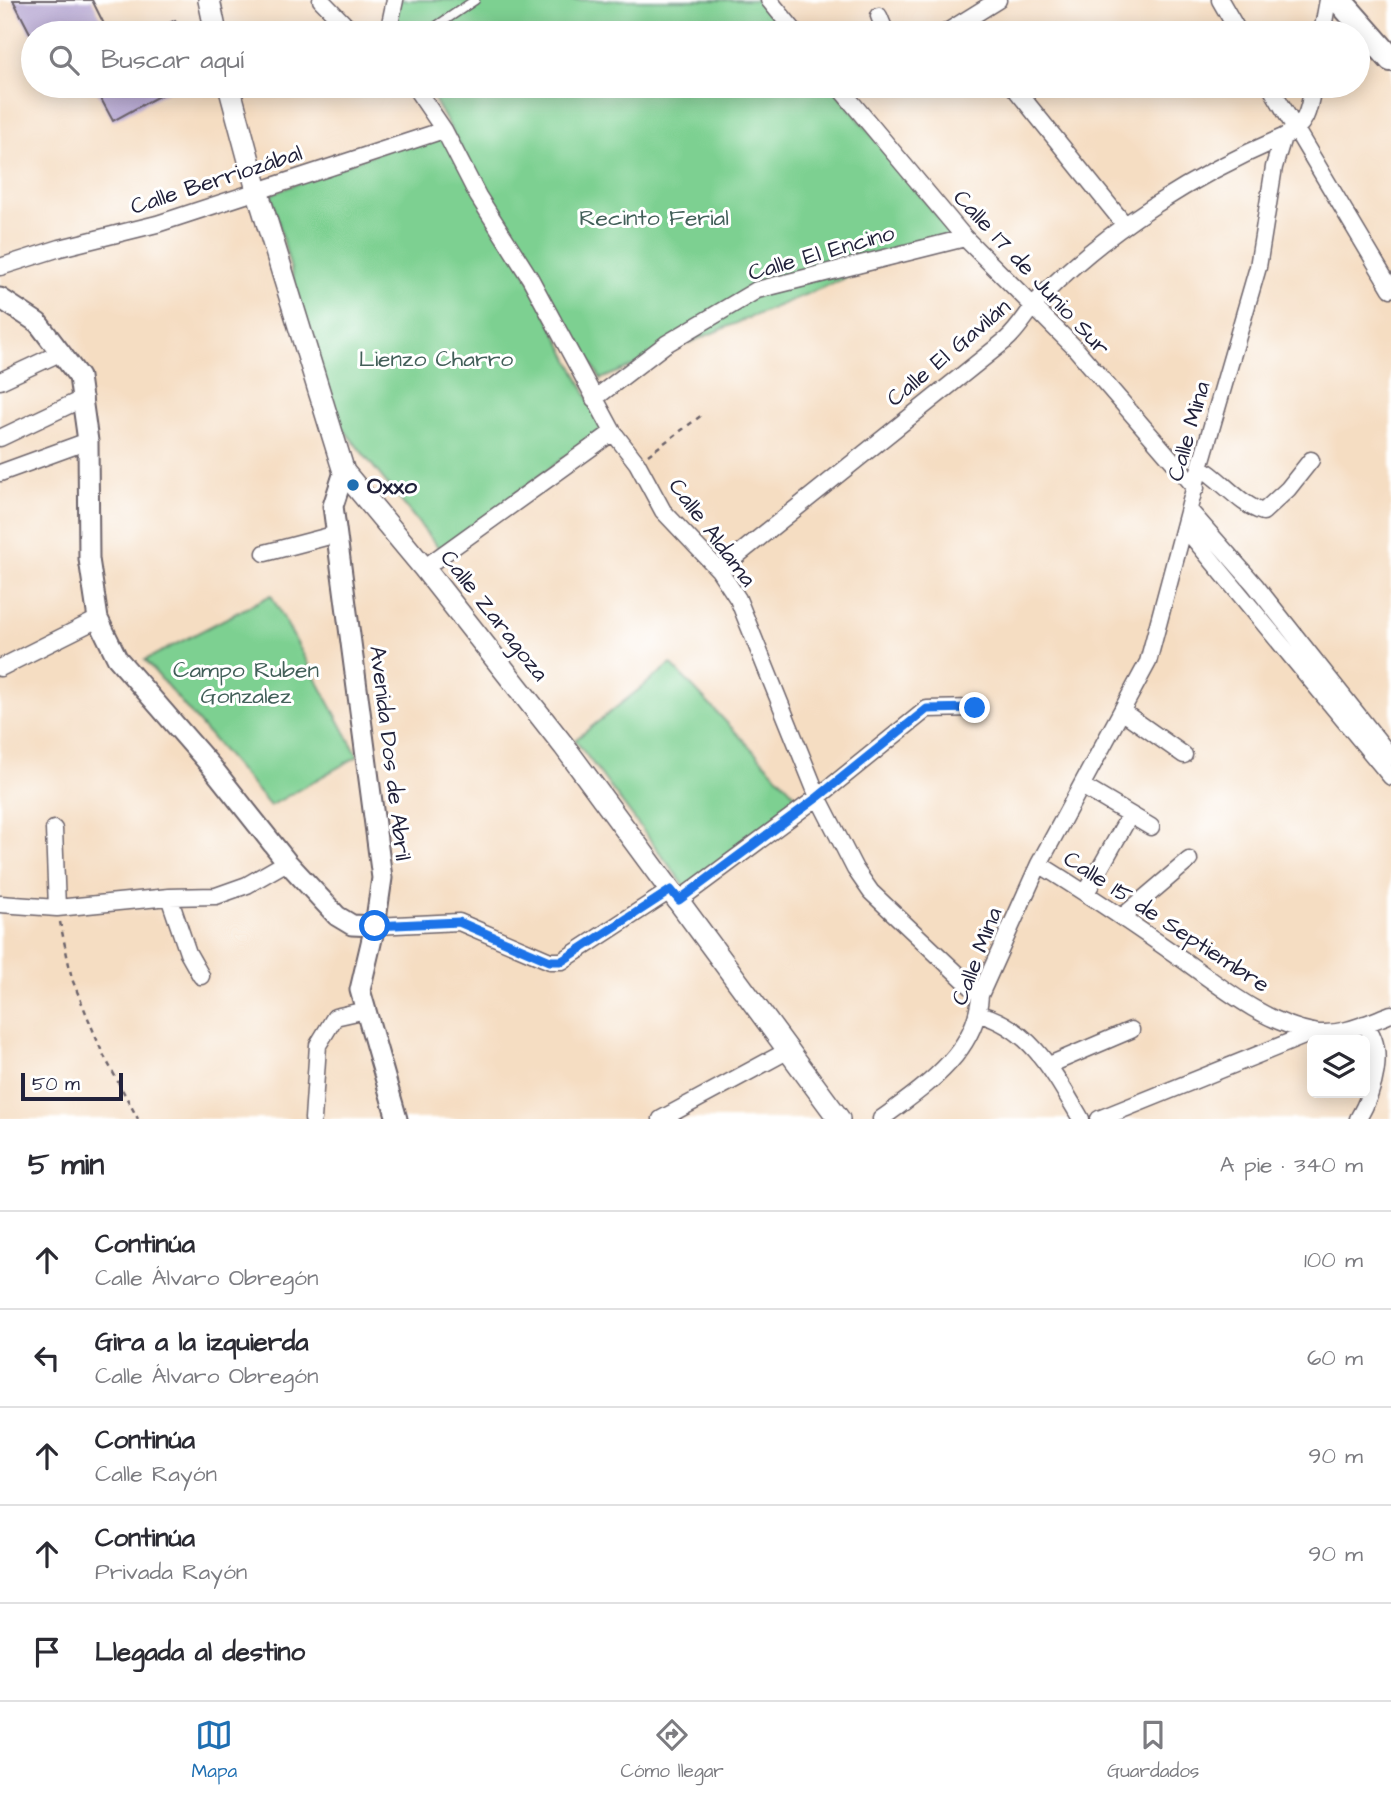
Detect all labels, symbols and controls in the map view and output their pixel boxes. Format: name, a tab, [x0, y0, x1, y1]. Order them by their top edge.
search box	[21, 21, 1370, 98]
icon: search	[45, 41, 83, 79]
text: Buscar aquí	[101, 42, 244, 78]
street label: Calle Berriozábal	[126, 137, 306, 223]
street label: Calle 17 de Junio Sur	[946, 183, 1117, 363]
park label: Recinto Ferial	[579, 202, 729, 234]
street label: Calle El Encino	[744, 217, 898, 289]
street label: Calle El Gavilán	[880, 291, 1018, 414]
park label: Lienzo Charro	[359, 343, 513, 375]
street label: Calle Mina	[1159, 377, 1219, 485]
place label: Oxxo	[367, 470, 417, 502]
street label: Calle Aldama	[661, 472, 764, 594]
marker: Oxxo	[345, 477, 361, 493]
street label: Calle Zaragoza	[432, 543, 556, 689]
street label: Avenida Dos de Abril	[361, 644, 419, 862]
park label: Campo Ruben Gonzalez	[173, 654, 319, 712]
route end	[959, 692, 990, 723]
street label: Calle 15 de Septiembre	[1057, 843, 1276, 1001]
street label: Calle Mina	[944, 902, 1010, 1010]
route start	[359, 910, 390, 941]
map controls	[1307, 1035, 1370, 1098]
button: layers	[1307, 1035, 1370, 1098]
scale bar	[21, 1070, 122, 1102]
text: 50 m	[32, 1071, 80, 1098]
text: 5 min	[28, 1144, 104, 1186]
text: A pie · 340 m	[1220, 1149, 1363, 1181]
text: Continúa	[95, 1226, 195, 1262]
icon: ahead	[28, 1241, 66, 1279]
text: 100 m	[1304, 1244, 1363, 1276]
text: Calle Álvaro Obregón	[95, 1262, 318, 1294]
text: Gira a la izquierda	[95, 1324, 309, 1360]
icon: left	[28, 1339, 66, 1377]
text: 60 m	[1307, 1342, 1363, 1374]
text: Calle Álvaro Obregón	[95, 1360, 318, 1392]
text: Continúa	[95, 1422, 195, 1458]
icon: ahead	[28, 1437, 66, 1475]
text: 90 m	[1308, 1440, 1363, 1472]
text: Calle Rayón	[95, 1458, 217, 1490]
text: Continúa	[95, 1520, 195, 1556]
icon: ahead	[28, 1535, 66, 1573]
text: 90 m	[1308, 1538, 1363, 1570]
text: Privada Rayón	[95, 1556, 247, 1588]
icon: arrive	[28, 1633, 66, 1671]
text: Llegada al destino	[95, 1634, 305, 1670]
tab: Mapa	[192, 1716, 237, 1785]
tab: Cómo llegar	[620, 1716, 724, 1785]
tab: Guardados	[1107, 1716, 1199, 1785]

